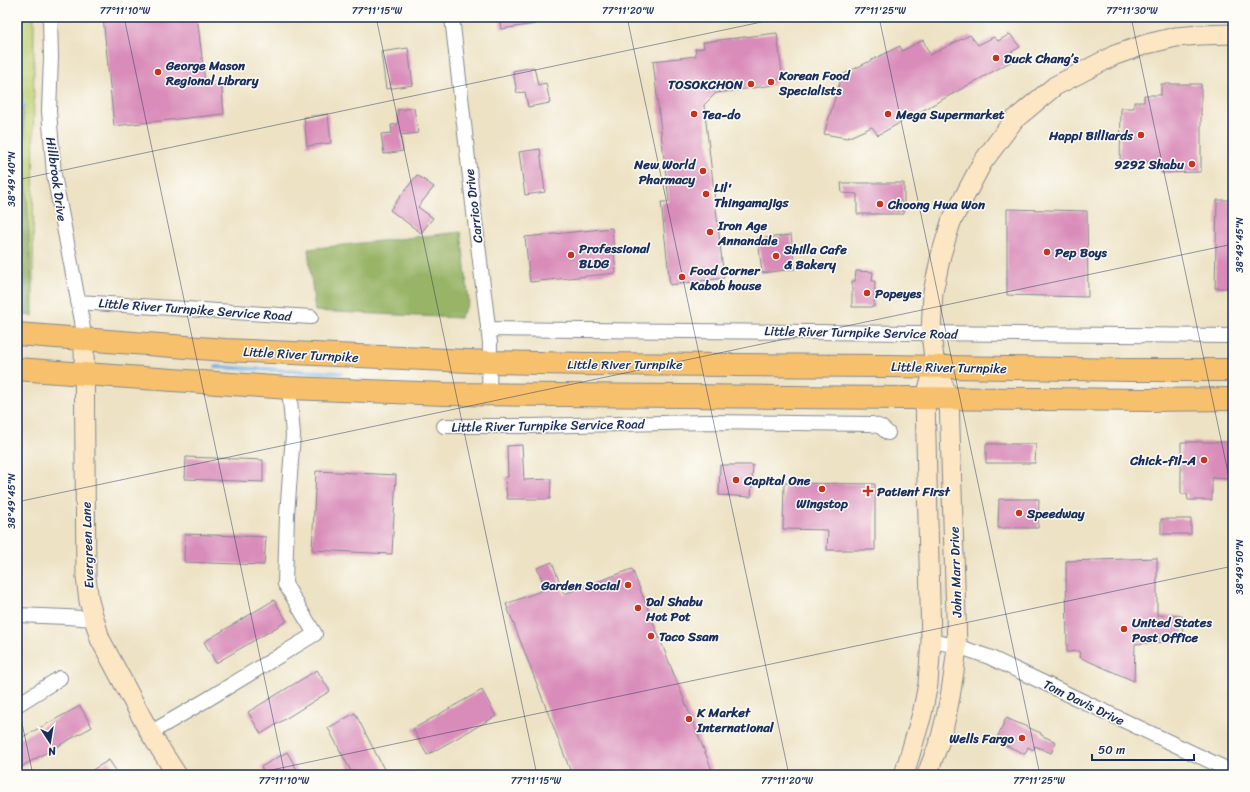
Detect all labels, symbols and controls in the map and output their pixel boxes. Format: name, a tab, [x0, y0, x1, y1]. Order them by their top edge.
text: 77°11'10"W	[100, 2, 151, 20]
text: 77°11'15"W	[352, 2, 402, 20]
text: 77°11'20"W	[602, 2, 654, 20]
text: 77°11'25"W	[854, 2, 906, 20]
text: 77°11'30"W	[1106, 2, 1158, 20]
place label: Duck Chang’s	[1004, 47, 1079, 70]
marker: Duck Chang’s	[991, 53, 1001, 63]
place label: George Mason Regional Library	[165, 54, 260, 92]
place label: Korean Food Specialists	[778, 64, 851, 102]
marker: George Mason Regional Library	[153, 67, 163, 77]
place label: TOSOKCHON	[668, 73, 744, 96]
marker: Korean Food Specialists	[766, 77, 776, 87]
marker: TOSOKCHON	[746, 79, 756, 89]
place label: Tea-do	[702, 103, 741, 126]
place label: Mega Supermarket	[895, 103, 1005, 126]
marker: Tea-do	[689, 109, 699, 119]
marker: Mega Supermarket	[883, 109, 893, 119]
place label: Happi Billiards	[1048, 124, 1134, 147]
marker: Happi Billiards	[1136, 130, 1146, 140]
street label: Hillbrook Drive	[39, 135, 74, 223]
text: 38°49'40"N	[3, 151, 21, 207]
place label: New World Pharmacy	[633, 153, 696, 191]
place label: 9292 Shabu	[1114, 153, 1185, 176]
marker: 9292 Shabu	[1187, 159, 1197, 169]
marker: New World Pharmacy	[698, 166, 708, 176]
street label: Carrico Drive	[457, 167, 489, 244]
place label: Lil' Thingamajigs	[714, 176, 790, 214]
marker: Lil' Thingamajigs	[701, 189, 711, 199]
place label: Choong Hwa Won	[887, 193, 986, 216]
marker: Choong Hwa Won	[875, 199, 885, 209]
place label: Iron Age Annandale	[717, 214, 778, 252]
text: 38°49'45"N	[1231, 217, 1249, 273]
marker: Iron Age Annandale	[705, 227, 715, 237]
place label: Professional BLDG	[579, 237, 651, 275]
place label: Shilla Cafe & Bakery	[783, 238, 847, 276]
place label: Pep Boys	[1055, 241, 1108, 264]
marker: Pep Boys	[1042, 247, 1052, 257]
marker: Professional BLDG	[566, 250, 576, 260]
marker: Shilla Cafe & Bakery	[771, 251, 781, 261]
place label: Food Corner Kabob house	[689, 259, 762, 297]
marker: Food Corner Kabob house	[677, 272, 687, 282]
place label: Popeyes	[875, 282, 922, 305]
marker: Popeyes	[862, 288, 872, 298]
street label: Little River Turnpike Service Road	[98, 291, 293, 328]
street label: Little River Turnpike Service Road	[764, 319, 959, 346]
street label: Little River Turnpike	[243, 340, 360, 369]
street label: Little River Turnpike	[567, 353, 683, 376]
street label: Little River Turnpike	[891, 355, 1007, 380]
street label: Little River Turnpike Service Road	[451, 412, 646, 439]
place label: Chick-fil-A	[1129, 449, 1196, 472]
marker: Chick-fil-A	[1199, 455, 1209, 465]
place label: Capital One	[743, 469, 811, 492]
text: 38°49'45"N	[3, 473, 21, 529]
marker: Capital One	[731, 475, 741, 485]
place label: Patient First	[877, 480, 951, 503]
marker: Wingstop	[817, 484, 827, 494]
marker: Patient First	[862, 485, 874, 497]
place label: Wingstop	[796, 492, 848, 515]
street label: Evergreen Lane	[74, 501, 101, 589]
place label: Speedway	[1026, 502, 1086, 525]
marker: Speedway	[1014, 508, 1024, 518]
street label: John Marr Drive	[942, 526, 969, 619]
text: 38°49'50"N	[1231, 539, 1249, 595]
place label: Garden Social	[540, 574, 621, 597]
marker: Garden Social	[623, 580, 633, 590]
place label: Dal Shabu Hot Pot	[645, 590, 704, 628]
marker: Dal Shabu Hot Pot	[633, 603, 643, 613]
place label: United States Post Office	[1132, 611, 1213, 649]
marker: United States Post Office	[1119, 624, 1129, 634]
place label: Taco Ssam	[659, 625, 719, 648]
marker: Taco Ssam	[646, 631, 656, 641]
street label: Tom Davis Drive	[1039, 673, 1129, 732]
place label: K Market International	[696, 701, 775, 739]
marker: K Market International	[684, 714, 694, 724]
north arrow	[30, 722, 70, 762]
place label: Wells Fargo	[949, 727, 1015, 750]
marker: Wells Fargo	[1017, 733, 1027, 743]
scale bar	[1092, 736, 1194, 762]
text: 50 m	[1098, 739, 1125, 761]
text: N	[46, 741, 59, 761]
text: 77°11'10"W	[259, 772, 310, 790]
text: 77°11'15"W	[511, 772, 561, 790]
text: 77°11'20"W	[761, 772, 813, 790]
text: 77°11'25"W	[1013, 772, 1065, 790]

